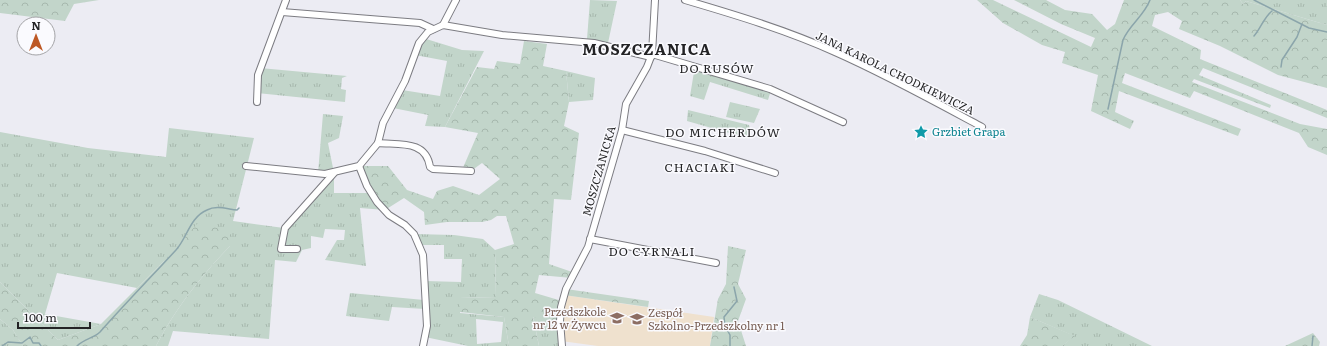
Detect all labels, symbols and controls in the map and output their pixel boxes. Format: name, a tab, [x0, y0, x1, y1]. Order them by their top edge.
north arrow	[16, 16, 56, 56]
text: N	[31, 17, 41, 33]
street label: JANA KAROLA CHODKIEWICZA	[813, 27, 978, 118]
district label: MOSZCZANICA	[582, 37, 712, 60]
district label: DO RUSÓW	[679, 59, 755, 77]
district label: DO MICHERDÓW	[665, 123, 781, 141]
place label: Grzbiet Grapa	[932, 123, 1005, 139]
street label: MOSZCZANICKA	[577, 124, 619, 218]
place icon: Grzbiet Grapa	[913, 124, 929, 140]
district label: CHACIAKI	[664, 158, 736, 176]
district label: DO CYRNALI	[609, 242, 695, 260]
place label: Przedszkole nr 12 w Żywcu	[533, 303, 606, 332]
scale bar	[18, 304, 90, 330]
place label: Zespół Szkolno-Przedszkolny nr 1	[648, 304, 785, 333]
text: 100 m	[24, 308, 57, 326]
school or university icon: Przedszkole nr 12 w Żywcu	[609, 310, 625, 326]
school or university icon: Zespół Szkolno-Przedszkolny nr 1	[629, 311, 645, 327]

